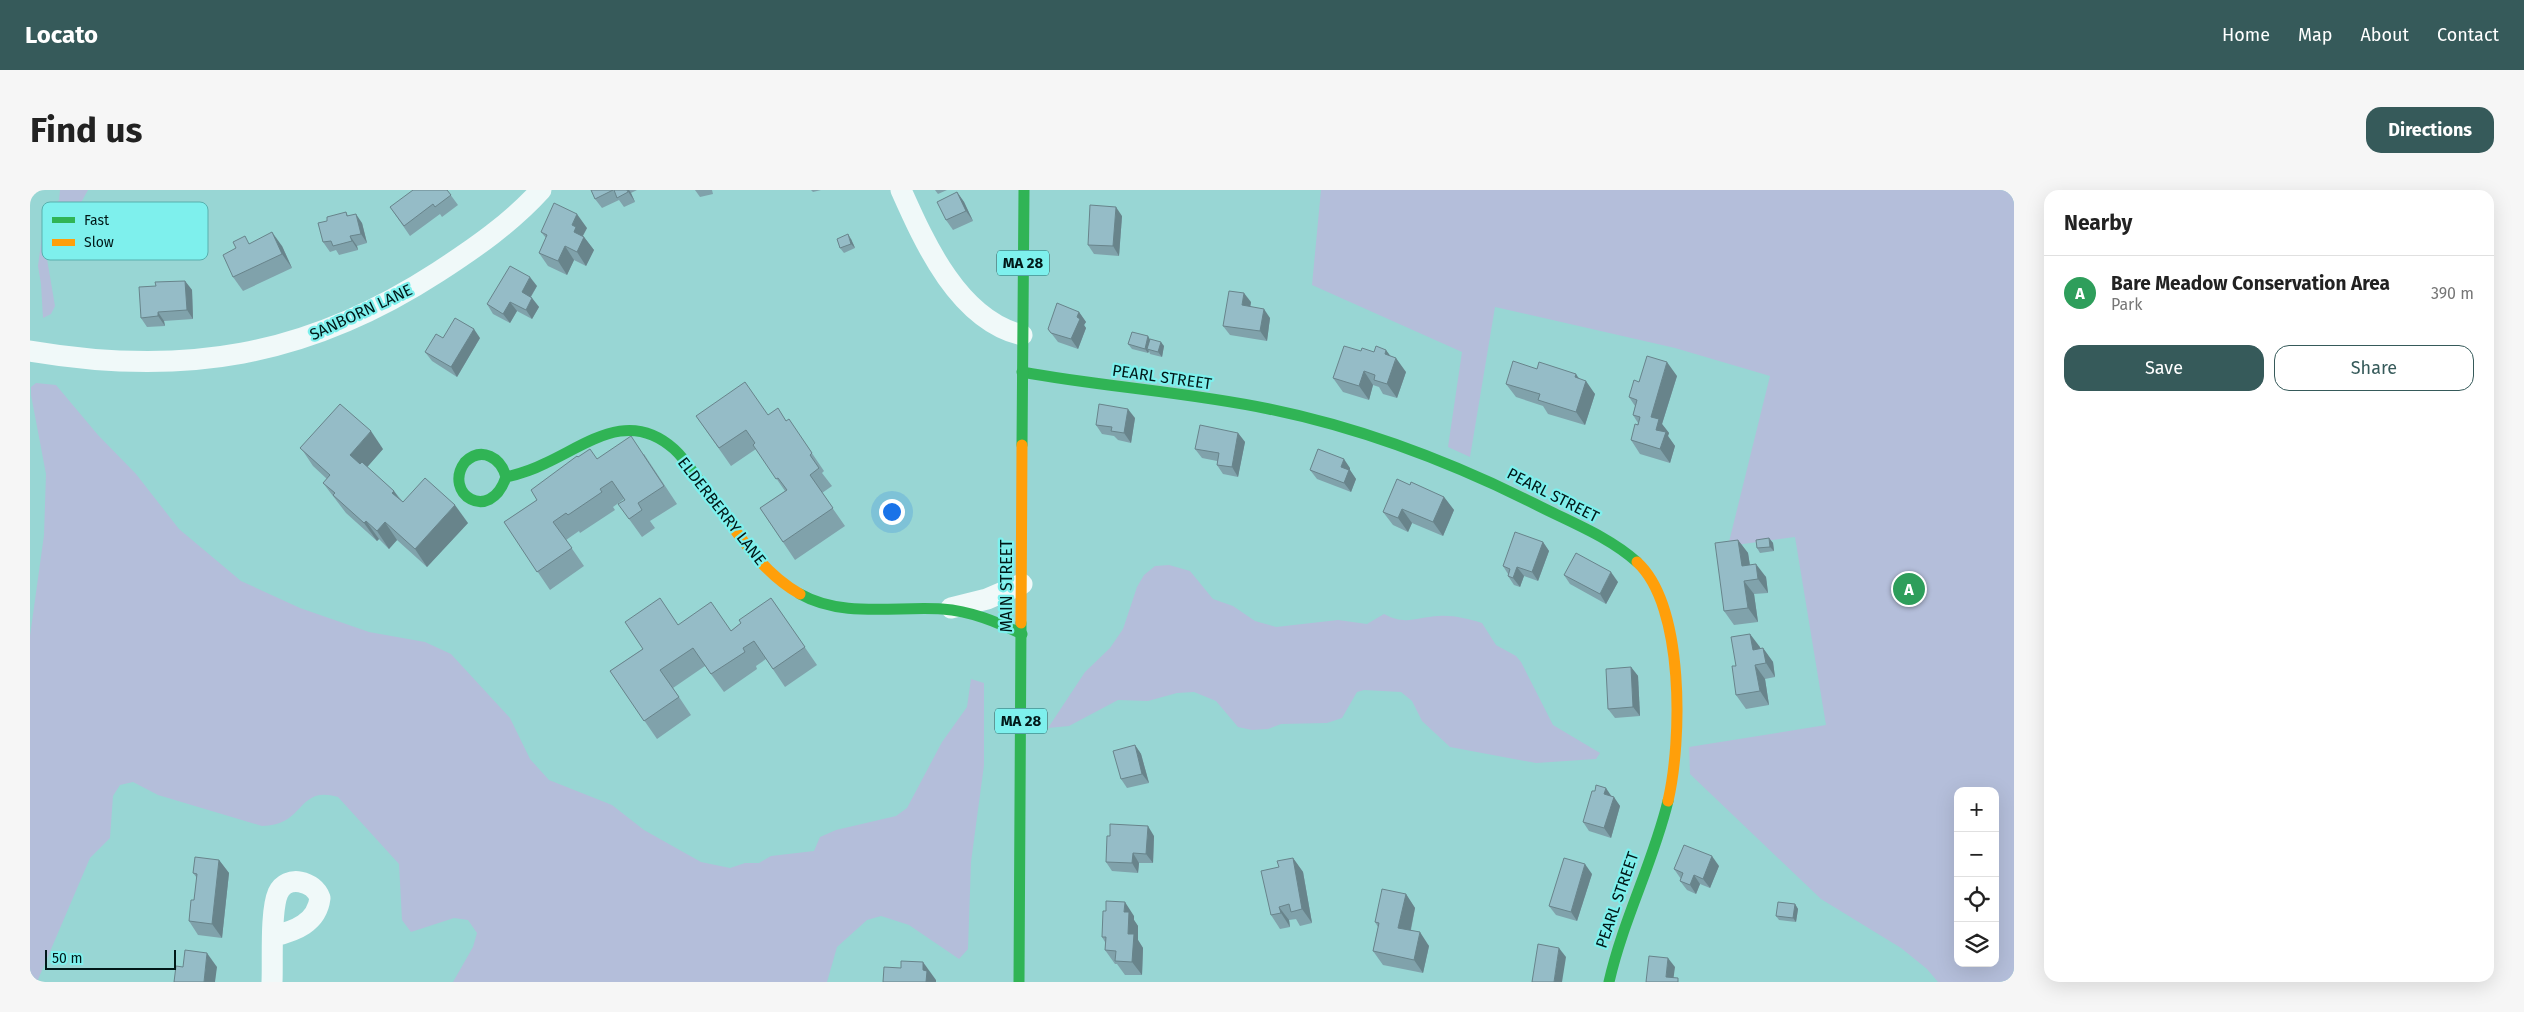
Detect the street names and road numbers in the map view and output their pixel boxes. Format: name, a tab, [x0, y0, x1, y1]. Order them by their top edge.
road number: MA 28	[997, 250, 1049, 276]
street label: SANBORN LANE	[307, 280, 415, 344]
street label: PEARL STREET	[1111, 361, 1214, 394]
street label: ELDERBERRY LANE	[674, 453, 770, 569]
street label: PEARL STREET	[1504, 464, 1603, 527]
street label: MAIN STREET	[997, 539, 1016, 633]
road number: MA 28	[995, 708, 1047, 734]
street label: PEARL STREET	[1592, 849, 1643, 951]

